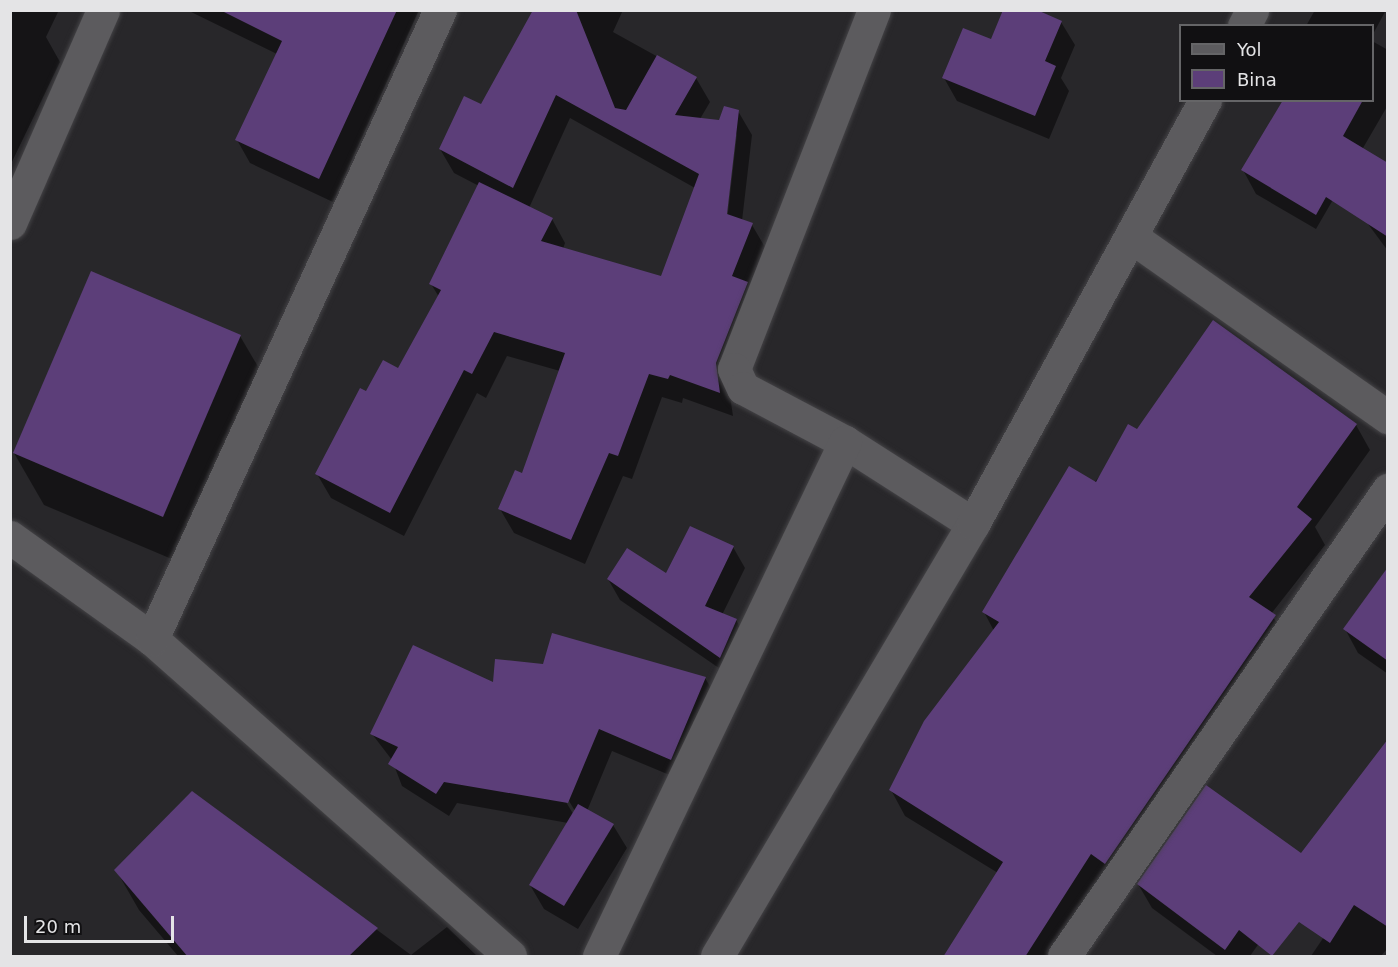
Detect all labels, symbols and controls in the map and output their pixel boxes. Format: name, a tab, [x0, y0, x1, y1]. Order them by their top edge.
legend	[1179, 24, 1374, 102]
text: Yol	[1237, 39, 1262, 60]
text: Bina	[1237, 69, 1277, 90]
scale bar	[27, 904, 177, 942]
text: 20 m	[35, 916, 81, 937]

